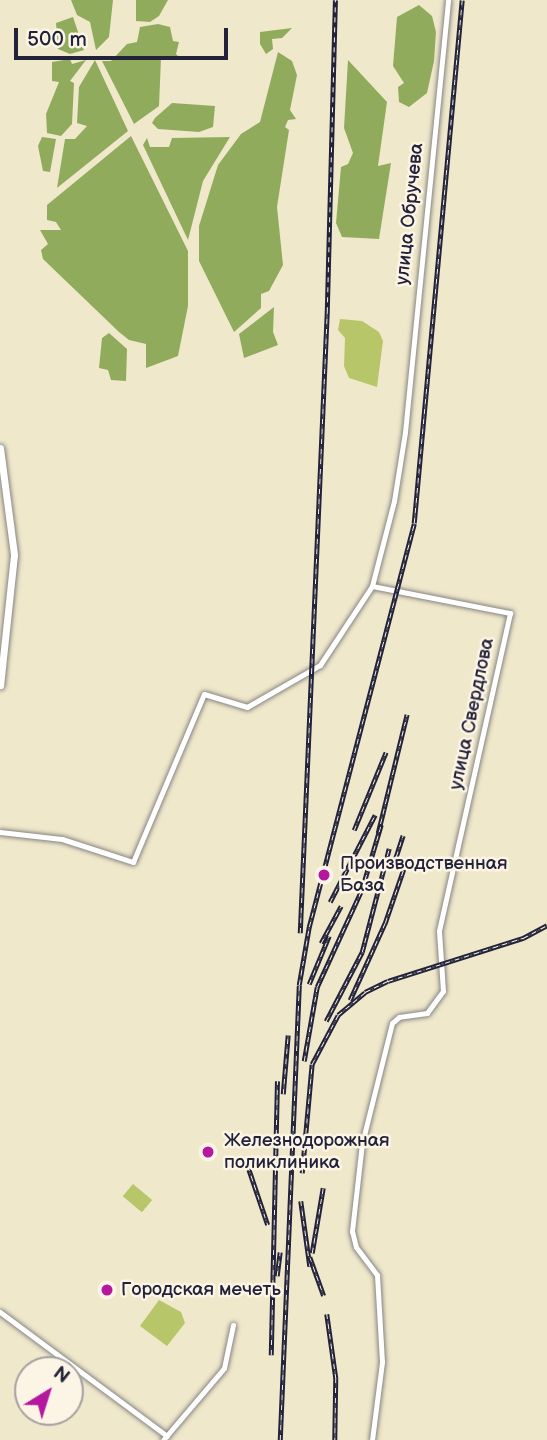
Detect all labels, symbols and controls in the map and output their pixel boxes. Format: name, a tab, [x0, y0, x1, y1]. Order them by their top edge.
scale bar	[18, 14, 231, 58]
text: 500 m	[27, 27, 87, 52]
street label: улица Обручева	[391, 142, 429, 286]
street label: улица Свердлова	[445, 636, 499, 792]
place label: Производственная База	[340, 853, 507, 897]
marker: Производственная База	[314, 865, 334, 885]
place label: Железнодорожная поликлиника	[224, 1130, 389, 1174]
marker: Железнодорожная поликлиника	[198, 1142, 218, 1162]
place label: Городская мечеть	[121, 1279, 281, 1301]
marker: Городская мечеть	[99, 1282, 115, 1298]
north arrow	[14, 1356, 84, 1426]
text: N	[48, 1362, 74, 1389]

